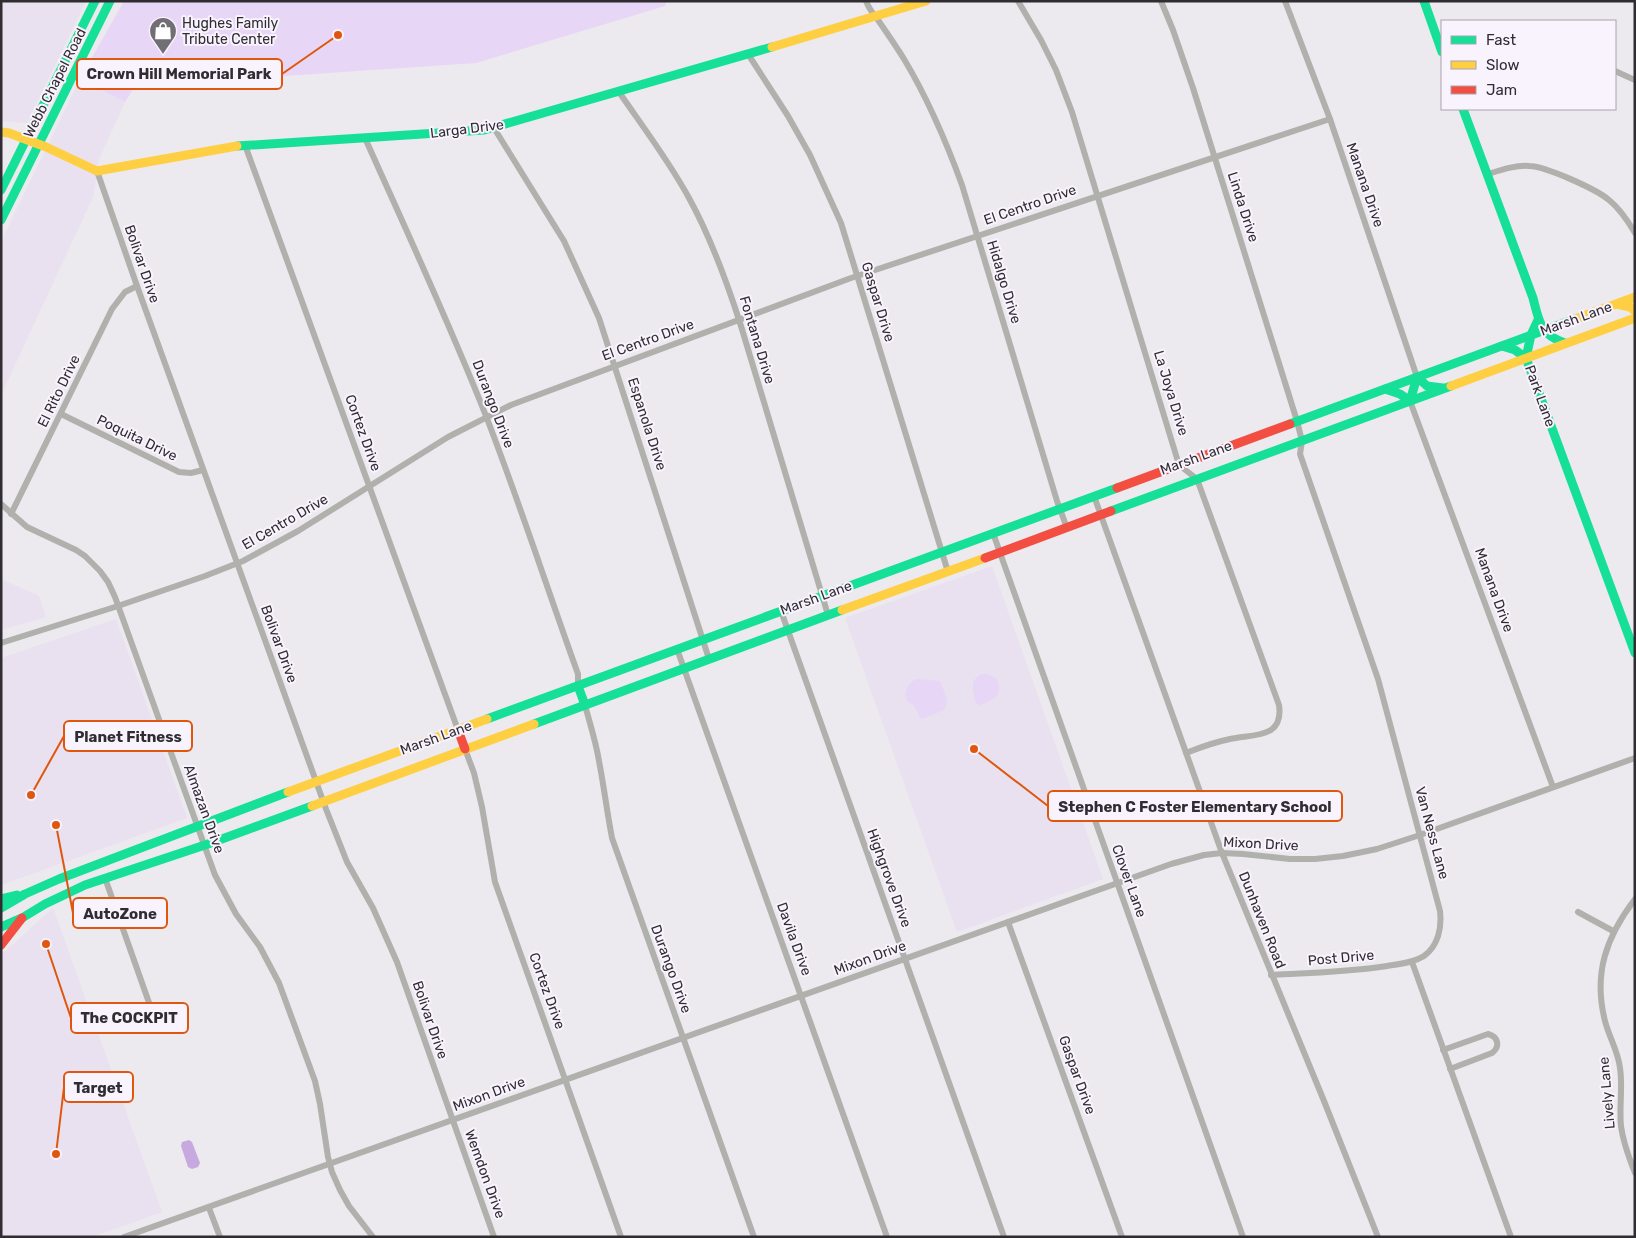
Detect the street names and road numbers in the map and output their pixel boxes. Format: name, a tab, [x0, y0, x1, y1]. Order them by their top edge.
street label: Webb Chapel Road	[20, 25, 90, 141]
street label: Larga Drive	[429, 116, 505, 142]
street label: Manana Drive	[1343, 140, 1387, 230]
street label: Linda Drive	[1224, 170, 1262, 244]
street label: El Centro Drive	[982, 181, 1079, 229]
street label: Bolivar Drive	[121, 223, 163, 305]
street label: Hidalgo Drive	[983, 238, 1025, 326]
street label: Gaspar Drive	[858, 260, 898, 344]
street label: Fontana Drive	[736, 294, 778, 386]
street label: Marsh Lane	[1538, 298, 1614, 340]
street label: El Centro Drive	[600, 315, 696, 365]
street label: La Joya Drive	[1150, 348, 1192, 438]
street label: El Rito Drive	[34, 352, 84, 430]
street label: Durango Drive	[468, 358, 518, 451]
street label: Park Lane	[1521, 363, 1559, 429]
street label: Espanola Drive	[624, 375, 670, 473]
street label: Cortez Drive	[341, 392, 385, 474]
street label: Poquita Drive	[94, 411, 180, 465]
street label: Marsh Lane	[1158, 437, 1234, 479]
street label: El Centro Drive	[239, 490, 331, 554]
street label: Manana Drive	[1471, 546, 1517, 635]
street label: Marsh Lane	[778, 577, 854, 619]
street label: Bolivar Drive	[257, 603, 301, 685]
street label: Marsh Lane	[398, 717, 474, 759]
street label: Almazan Drive	[180, 762, 228, 856]
street label: Van Ness Lane	[1411, 785, 1453, 881]
street label: Highgrove Drive	[863, 826, 915, 930]
street label: Mixon Drive	[1223, 834, 1299, 854]
street label: Clover Lane	[1108, 842, 1150, 920]
street label: Dunhaven Road	[1235, 869, 1289, 971]
street label: Davila Drive	[773, 900, 815, 978]
street label: Durango Drive	[647, 922, 695, 1016]
street label: Mixon Drive	[832, 937, 909, 979]
street label: Post Drive	[1307, 947, 1375, 969]
street label: Cortez Drive	[525, 950, 569, 1032]
street label: Bolivar Drive	[409, 979, 451, 1061]
street label: Gaspar Drive	[1055, 1033, 1099, 1117]
street label: Lively Lane	[1595, 1056, 1619, 1130]
street label: Mixon Drive	[451, 1073, 528, 1115]
street label: Wemdon Drive	[461, 1127, 509, 1221]

